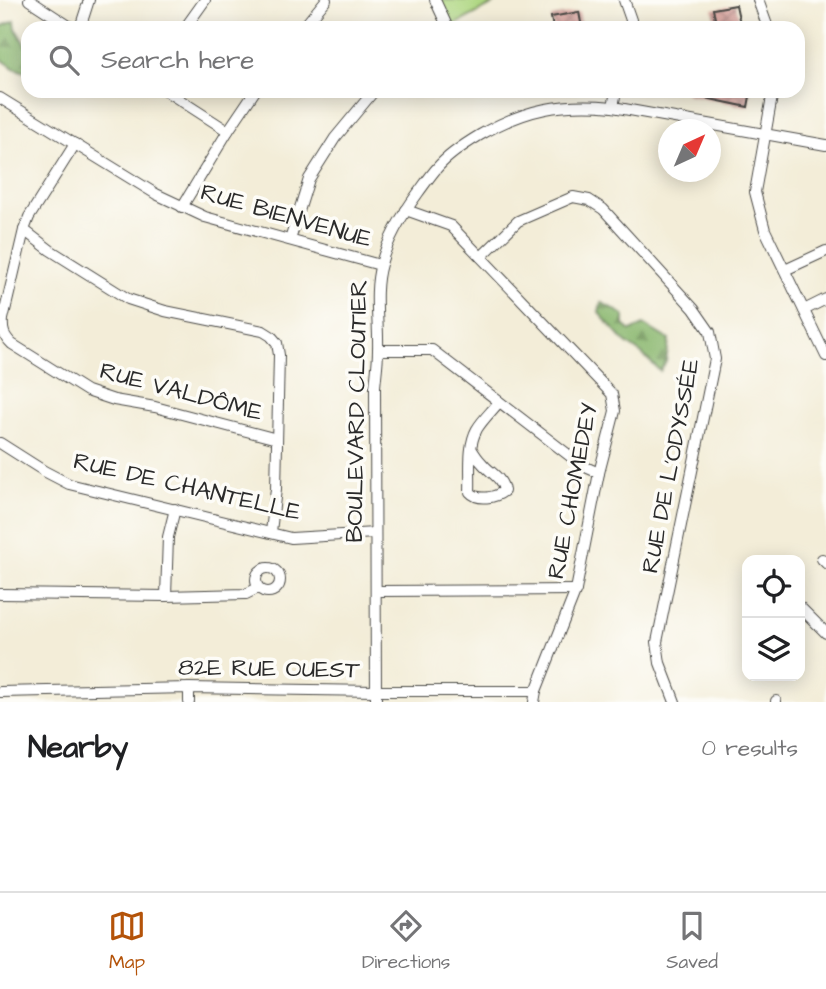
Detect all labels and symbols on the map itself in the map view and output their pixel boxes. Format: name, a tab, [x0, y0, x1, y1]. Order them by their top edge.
north arrow	[658, 119, 721, 182]
street label: RUE BIENVENUE	[197, 175, 375, 257]
street label: BOULEVARD CLOUTIER	[338, 279, 376, 543]
street label: RUE VALDÔME	[96, 354, 266, 430]
street label: RUE DE L'ODYSSÉE	[634, 356, 708, 576]
street label: RUE CHOMEDEY	[539, 400, 607, 582]
street label: RUE DE CHANTELLE	[70, 444, 304, 530]
street label: 82E RUE OUEST	[178, 650, 360, 688]

